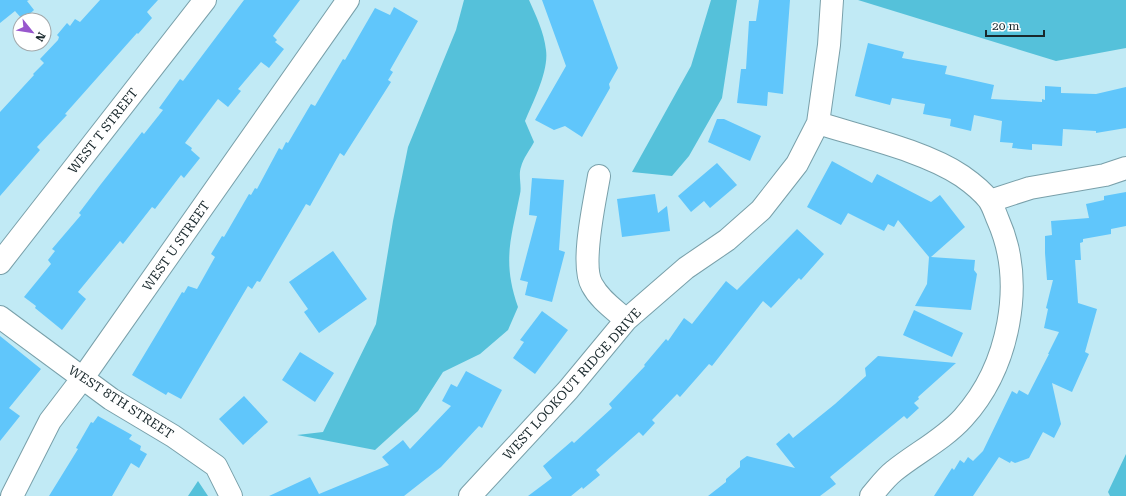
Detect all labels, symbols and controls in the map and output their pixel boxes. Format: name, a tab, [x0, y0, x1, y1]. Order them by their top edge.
north arrow	[12, 12, 52, 52]
scale bar	[986, 12, 1044, 38]
text: 20 m	[992, 19, 1019, 33]
text: N	[32, 30, 48, 44]
street label: WEST T STREET	[65, 85, 141, 177]
street label: WEST U STREET	[139, 198, 213, 294]
street label: WEST LOOKOUT RIDGE DRIVE	[500, 305, 644, 463]
street label: WEST 8TH STREET	[66, 362, 177, 442]

